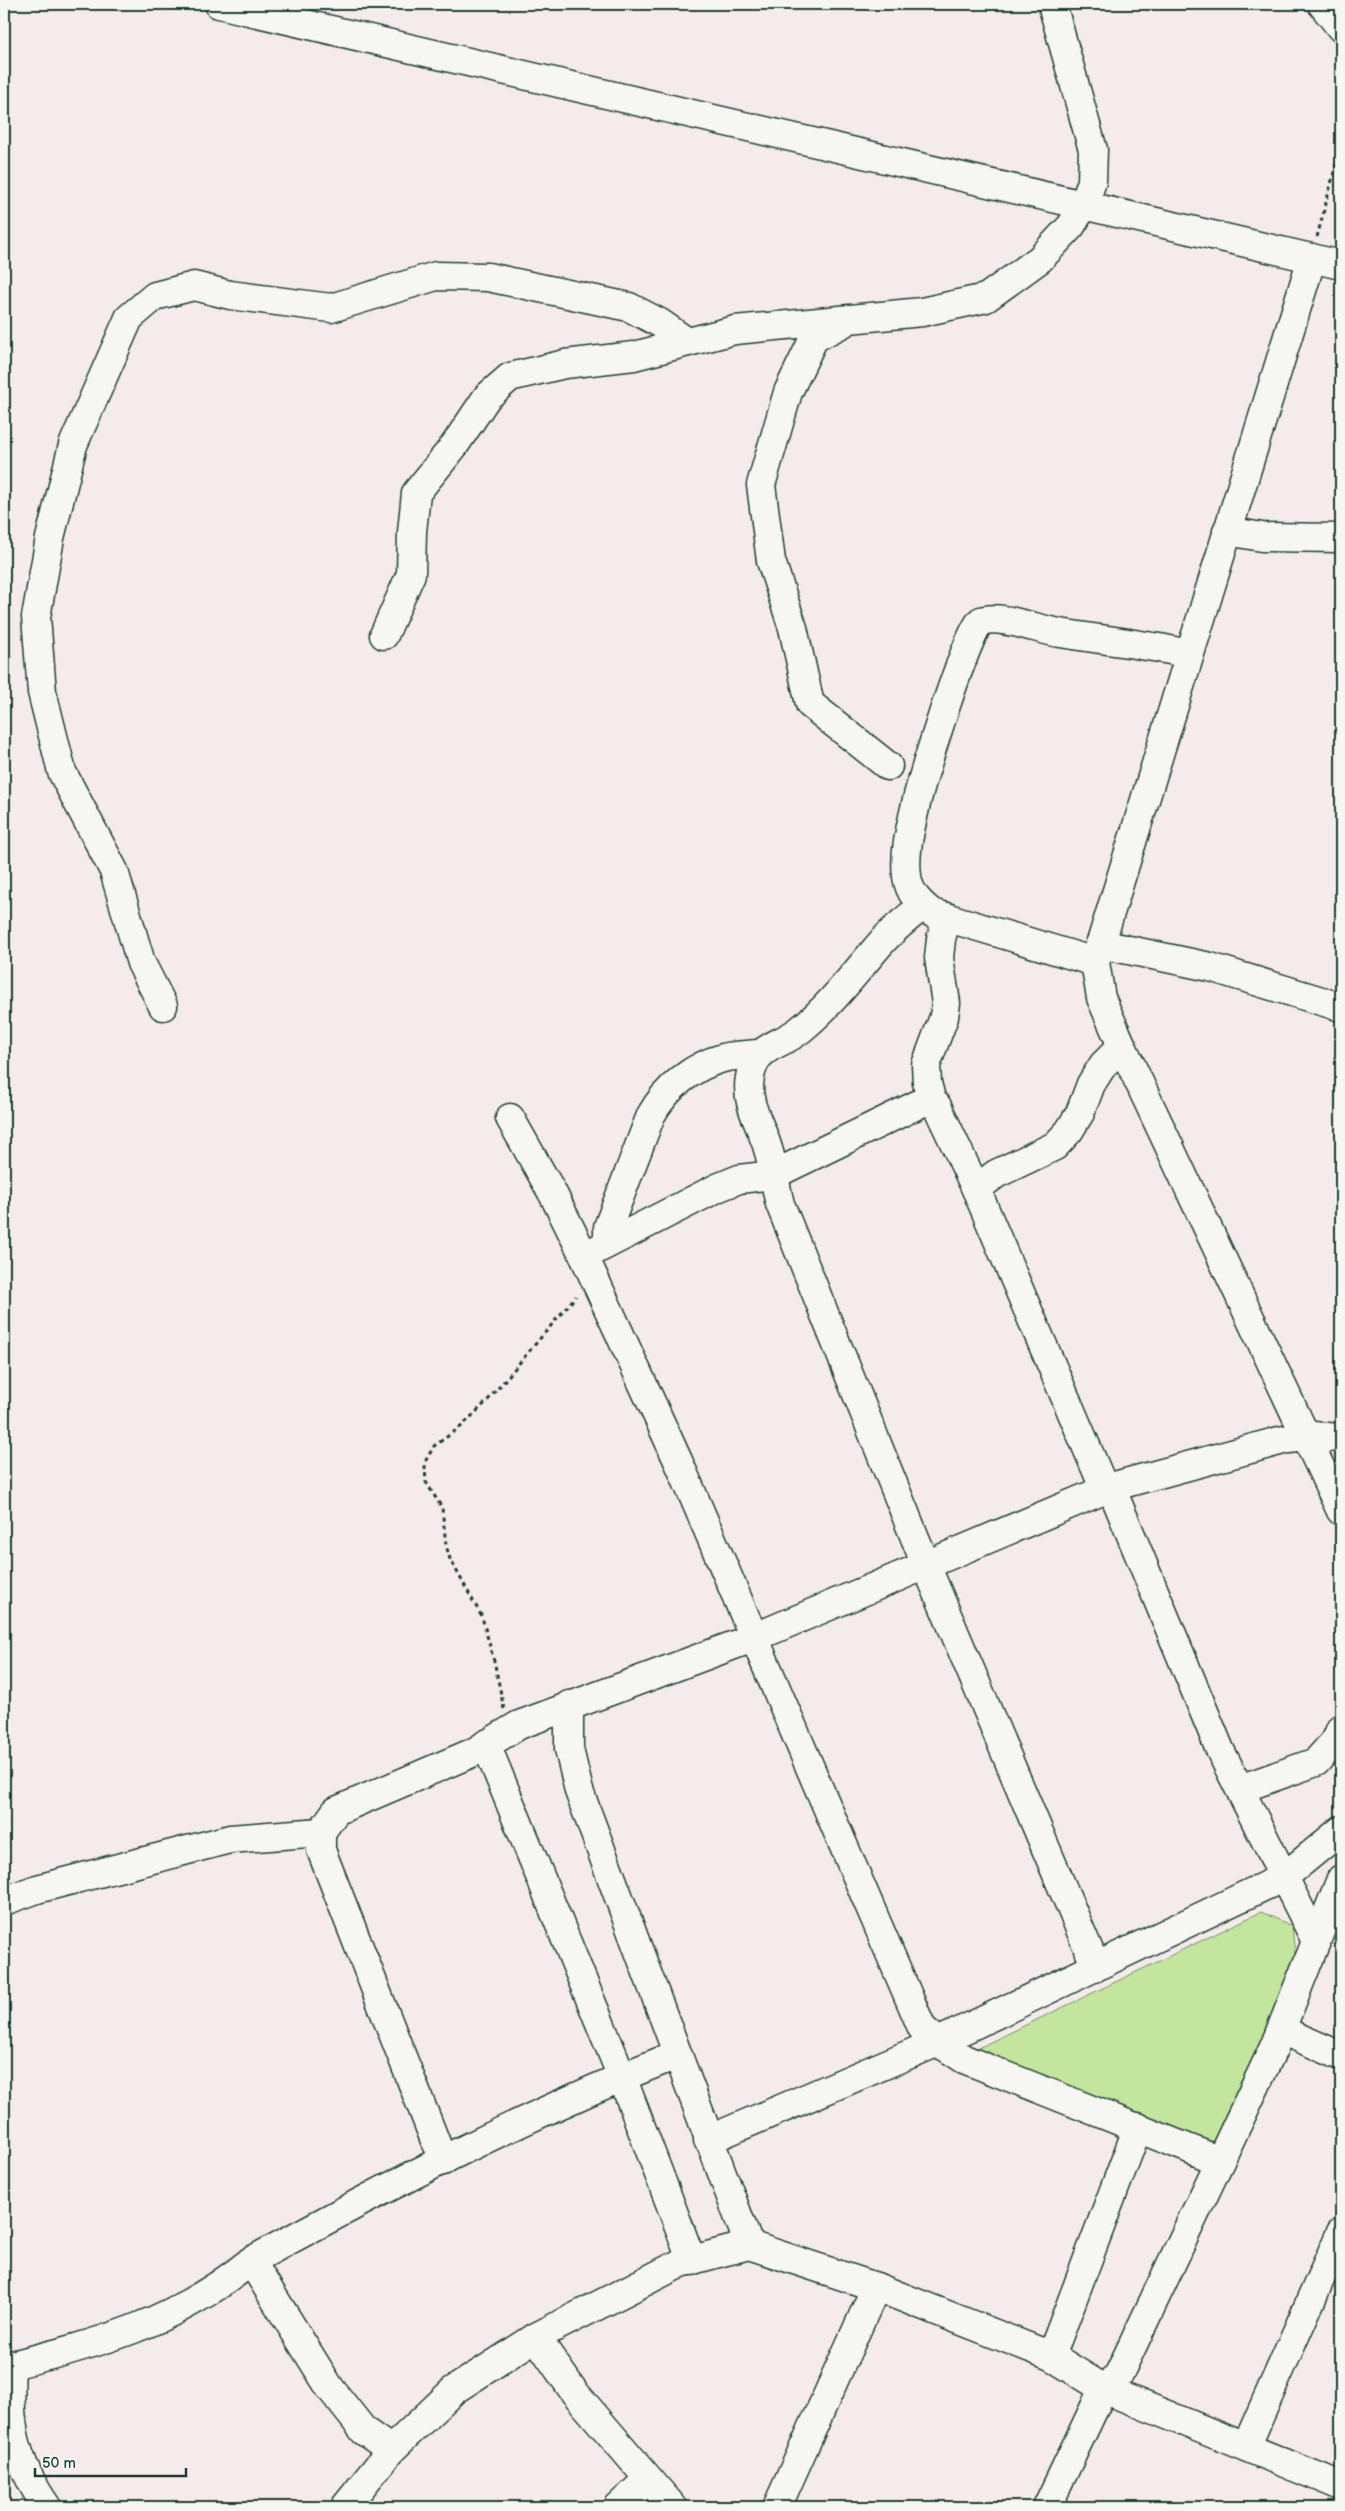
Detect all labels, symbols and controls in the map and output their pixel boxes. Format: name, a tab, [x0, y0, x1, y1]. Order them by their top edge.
scale bar	[35, 2446, 186, 2478]
text: 50 m	[42, 2454, 76, 2473]

